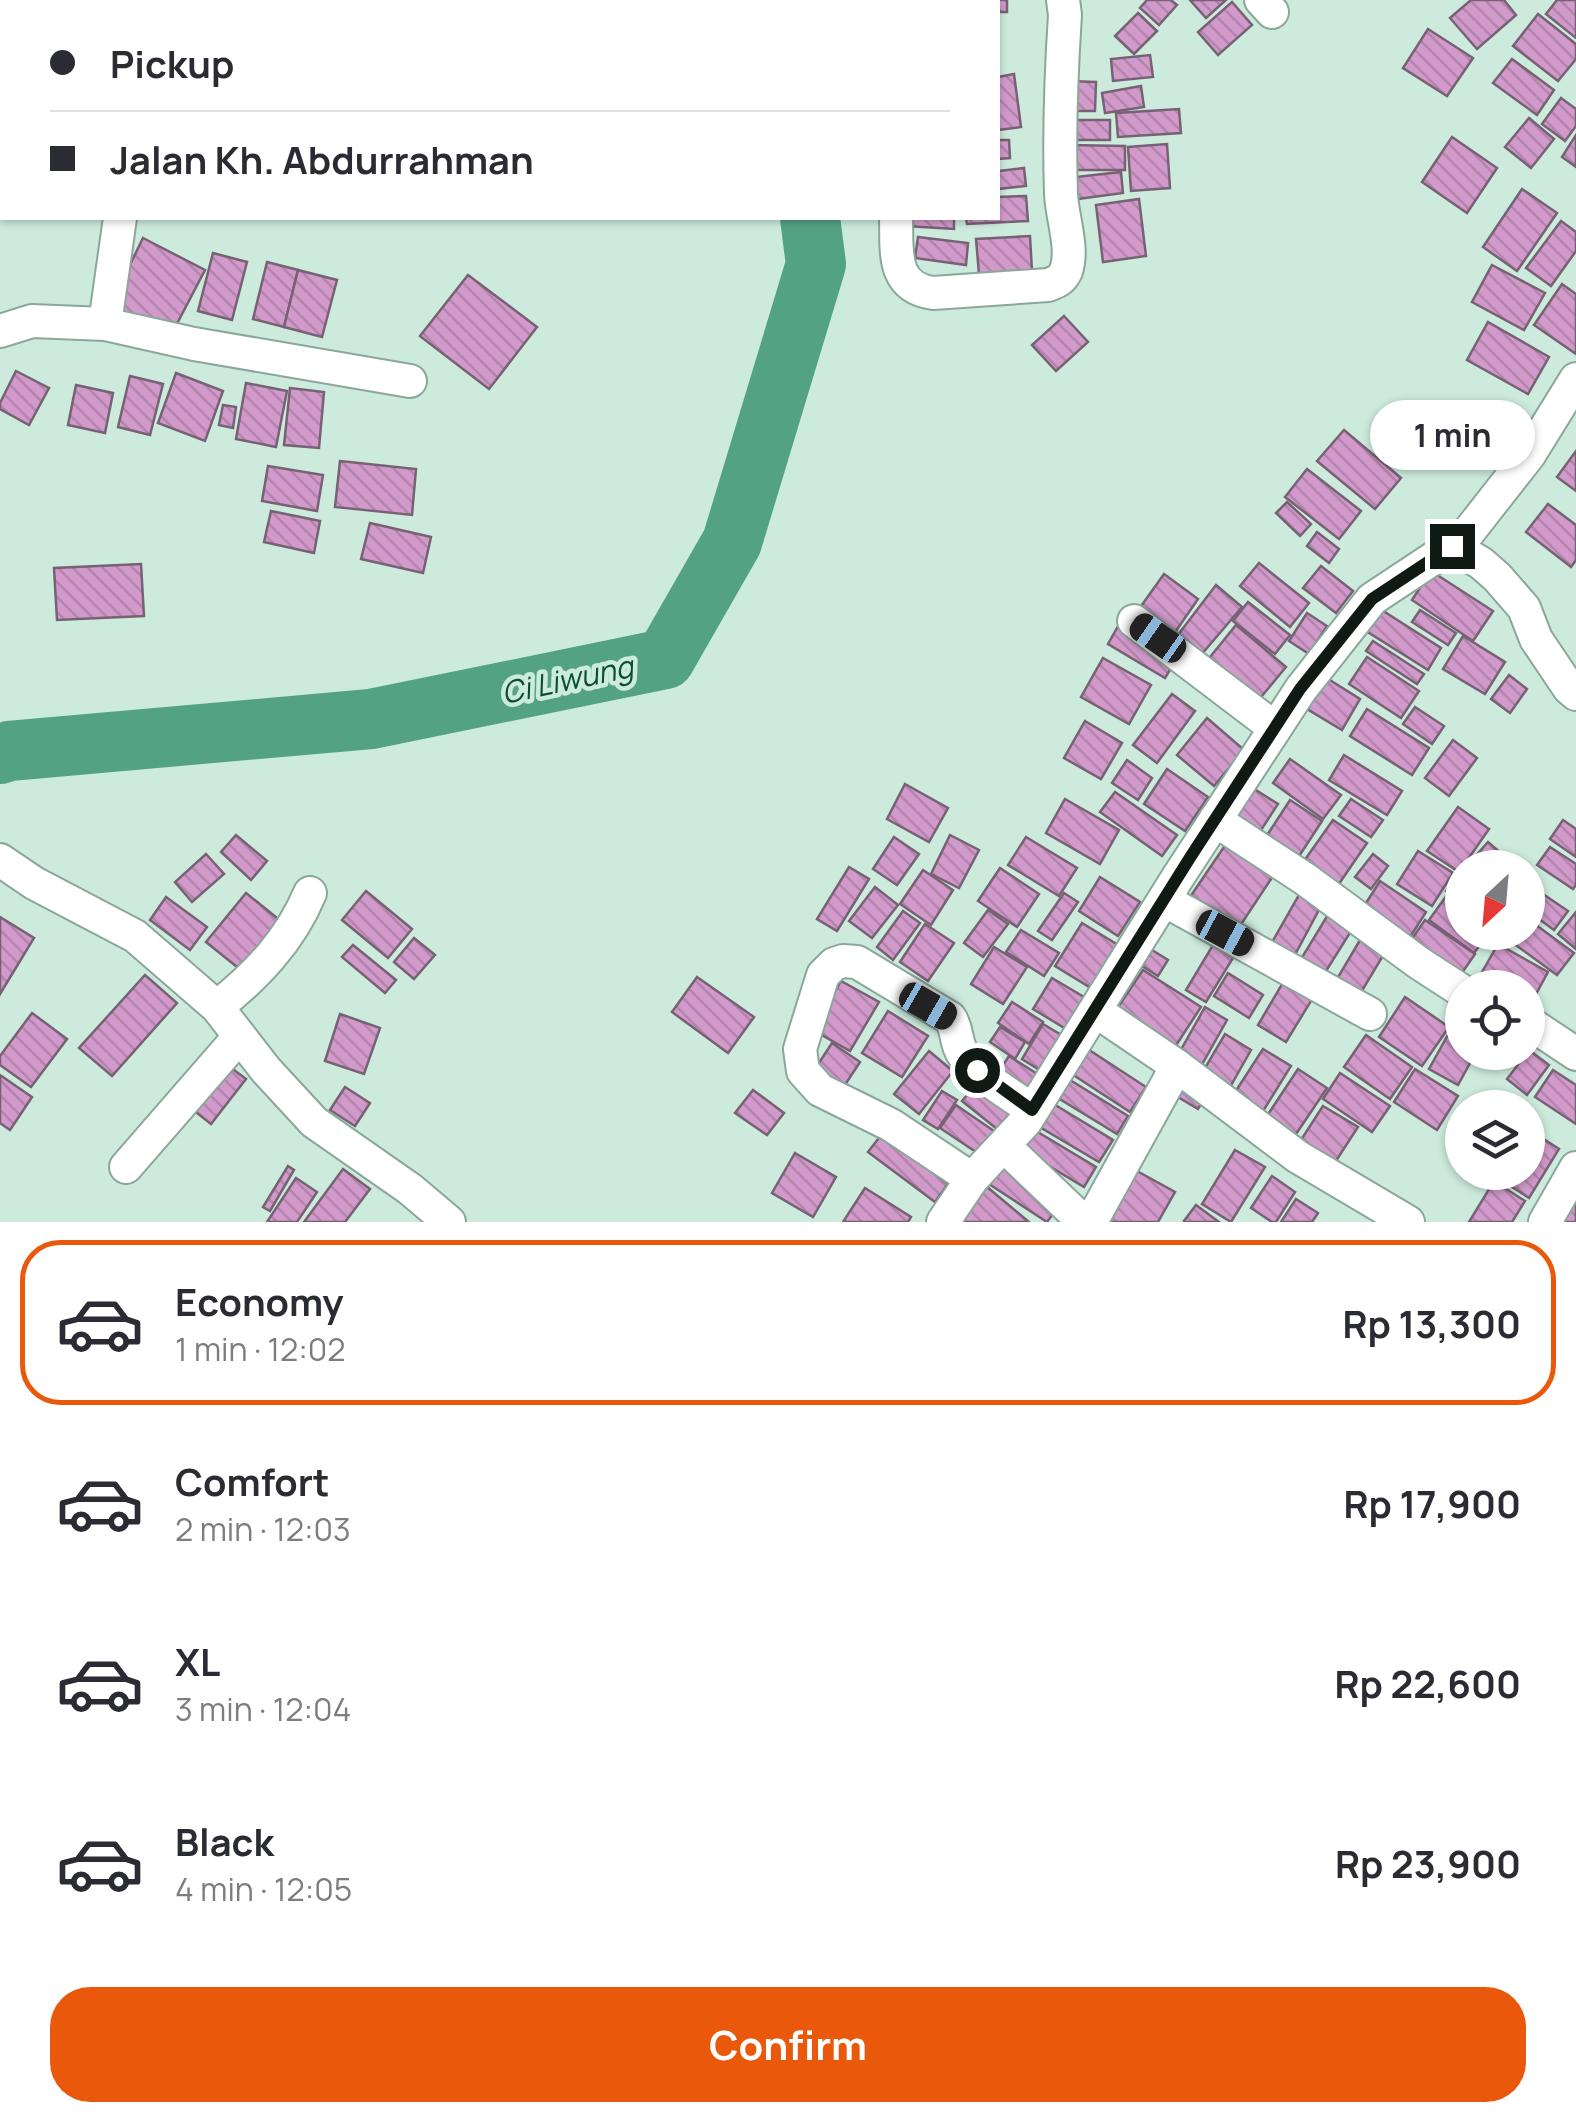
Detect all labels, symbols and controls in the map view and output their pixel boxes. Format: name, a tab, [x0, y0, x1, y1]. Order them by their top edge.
text: Pickup	[110, 37, 234, 89]
text: Jalan Kh. Abdurrahman	[110, 133, 534, 185]
callout: 1 min	[1370, 401, 1534, 471]
text: 1 min	[1413, 413, 1492, 457]
route end	[1430, 524, 1475, 569]
car	[1125, 609, 1191, 667]
water label: Ci Liwung	[498, 645, 639, 713]
north arrow	[1445, 850, 1545, 950]
map controls	[1445, 850, 1545, 1190]
car	[1191, 906, 1259, 960]
button: locate	[1445, 970, 1545, 1070]
car	[895, 978, 961, 1034]
route start	[955, 1048, 1000, 1093]
button: layers	[1445, 1090, 1545, 1190]
text: Economy	[175, 1275, 344, 1327]
icon: car	[55, 1278, 145, 1368]
text: Rp 13,300	[1343, 1297, 1521, 1349]
text: 1 min · 12:02	[175, 1327, 346, 1371]
text: Comfort	[175, 1455, 329, 1507]
icon: car	[55, 1458, 145, 1548]
text: Rp 17,900	[1343, 1477, 1521, 1529]
text: 2 min · 12:03	[175, 1507, 351, 1551]
text: XL	[175, 1635, 220, 1687]
icon: car	[55, 1638, 145, 1728]
text: Rp 22,600	[1334, 1657, 1521, 1709]
text: 3 min · 12:04	[175, 1687, 351, 1731]
text: Black	[175, 1815, 274, 1867]
icon: car	[55, 1818, 145, 1908]
text: Rp 23,900	[1335, 1837, 1521, 1889]
text: 4 min · 12:05	[175, 1867, 352, 1911]
button: Confirm	[50, 1987, 1526, 2102]

